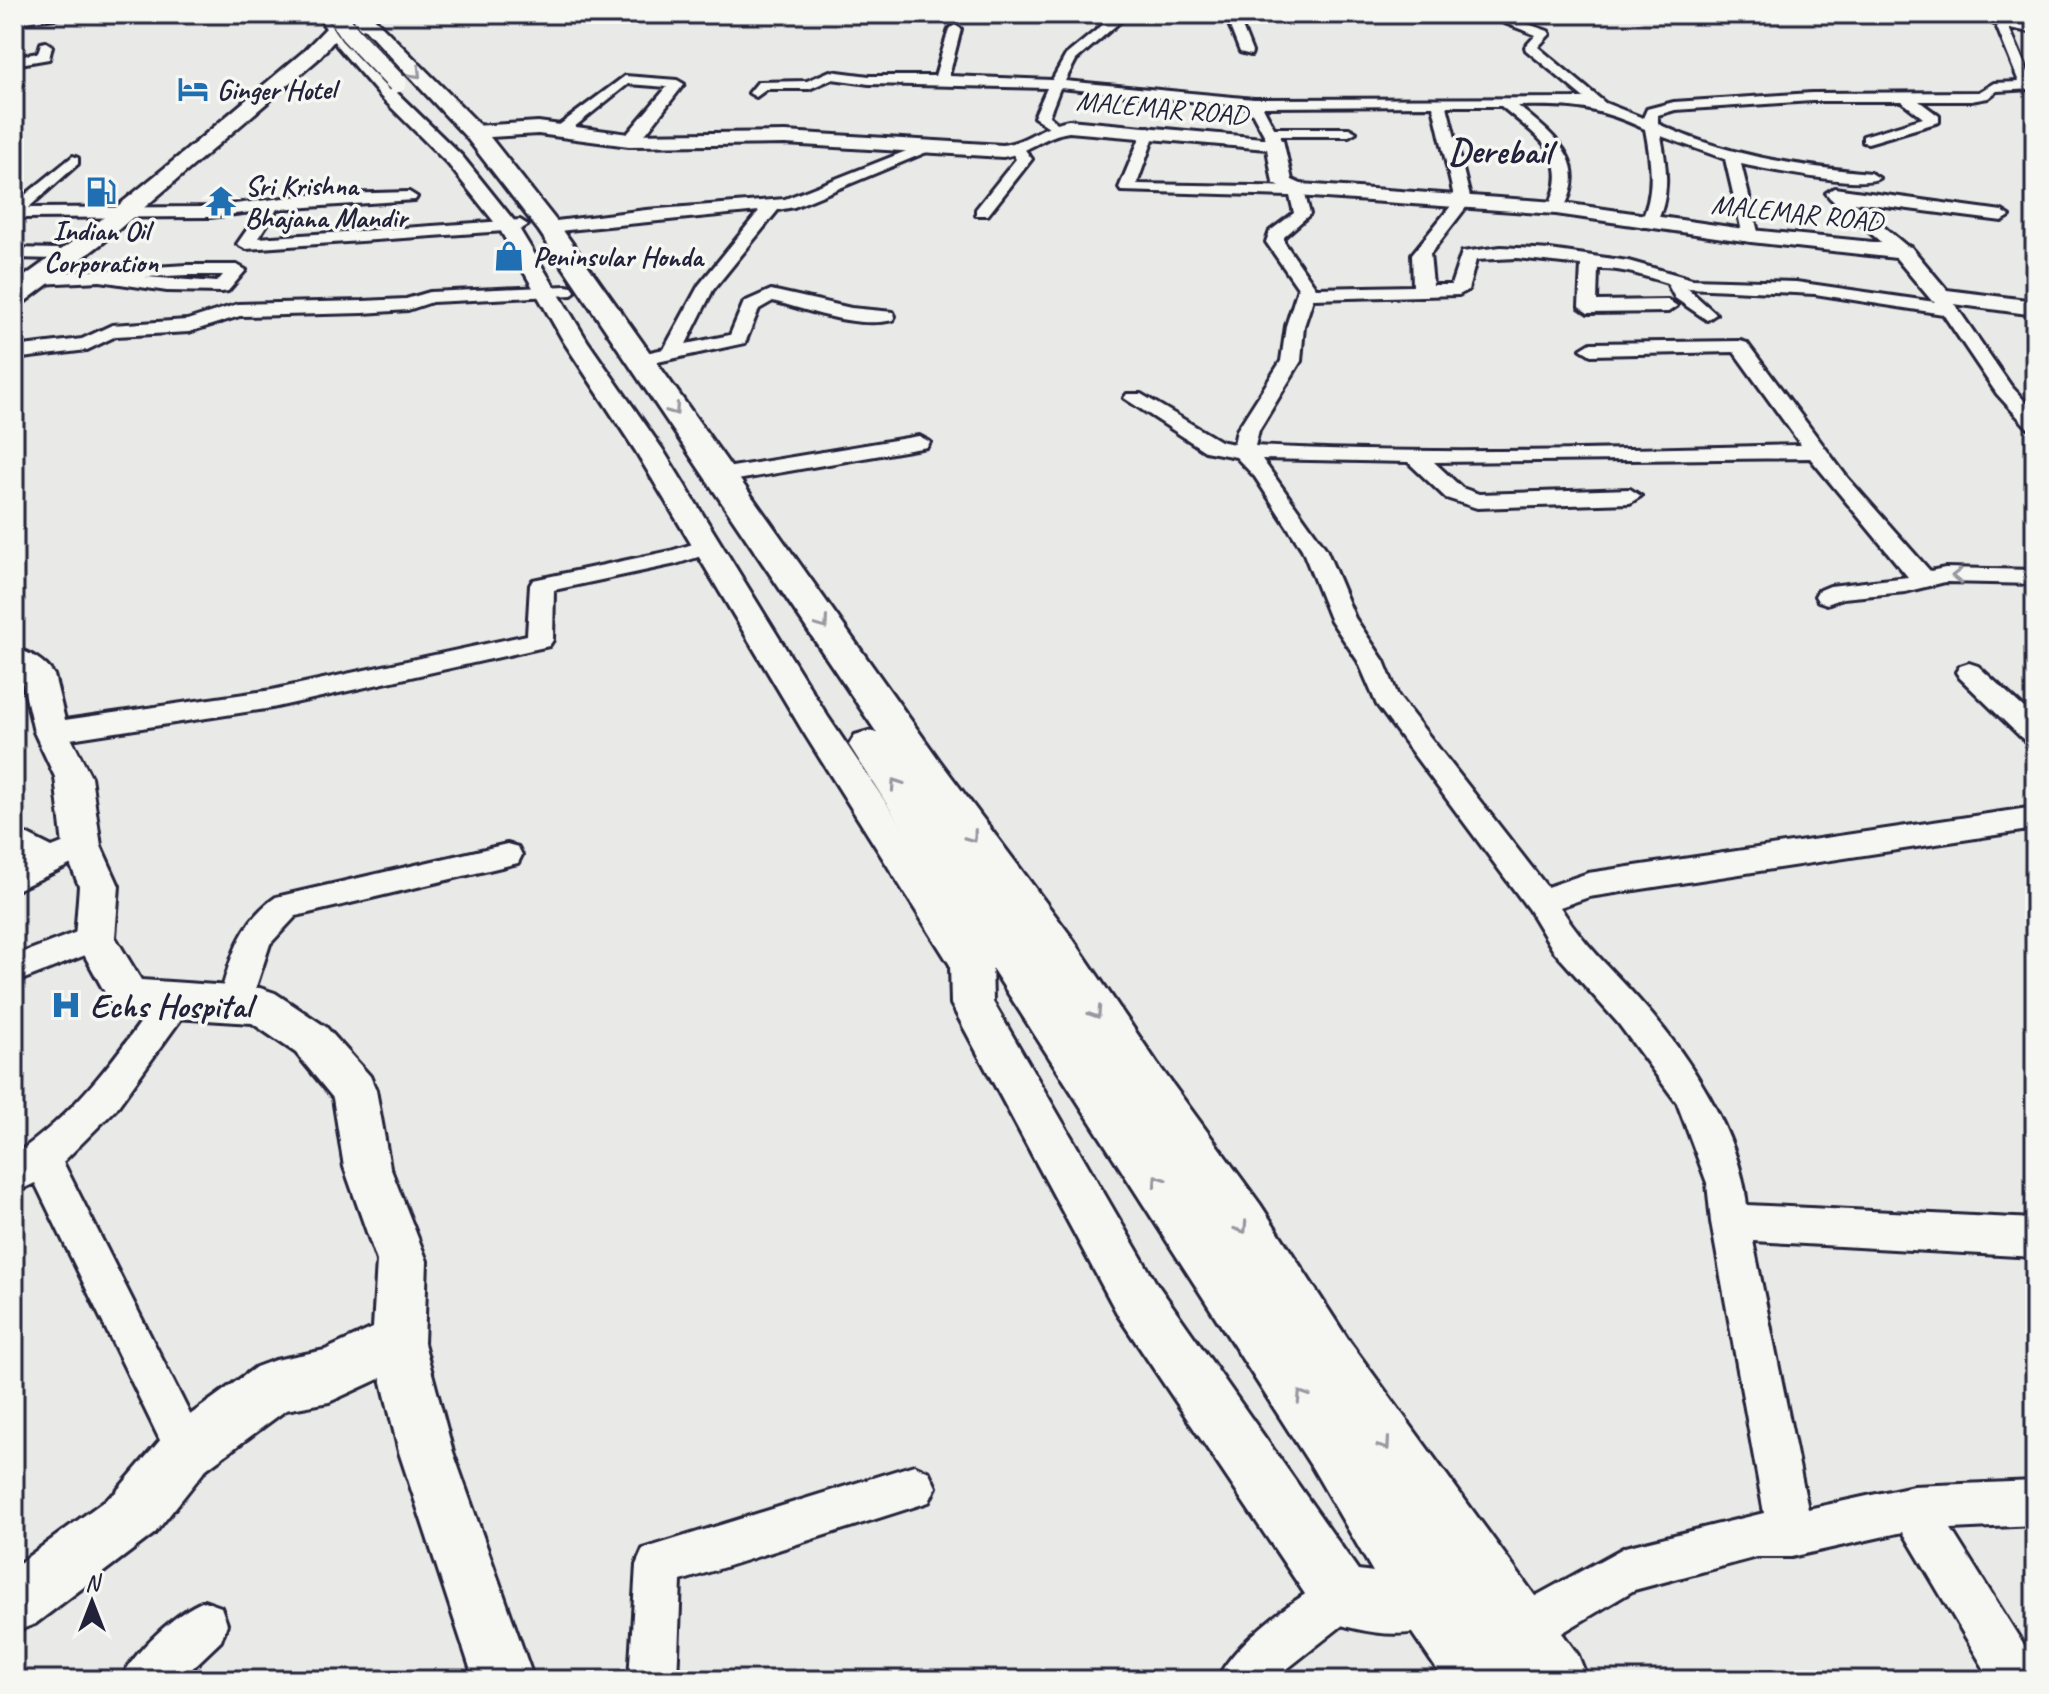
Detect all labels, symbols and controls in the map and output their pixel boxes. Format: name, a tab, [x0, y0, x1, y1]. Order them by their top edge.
one-way arrow	[407, 64, 422, 78]
hotel icon: Ginger Hotel	[176, 72, 210, 106]
place label: Ginger Hotel	[217, 72, 341, 107]
street label: MALEMAR ROAD	[1075, 83, 1252, 133]
district label: Derebail	[1448, 128, 1558, 174]
place label: Sri Krishna Bhajana Mandir	[245, 168, 410, 235]
fuel station icon: Indian Oil Corporation	[84, 175, 118, 209]
temple icon: Sri Krishna Bhajana Mandir	[204, 184, 238, 218]
street label: MALEMAR ROAD	[1710, 186, 1887, 239]
place label: Indian Oil Corporation	[44, 213, 159, 280]
shop icon: Peninsular Honda	[492, 239, 526, 273]
place label: Peninsular Honda	[533, 239, 705, 274]
one-way arrow	[664, 402, 679, 416]
one-way arrow	[1950, 567, 1963, 584]
one-way arrow	[813, 615, 828, 629]
one-way arrow	[891, 778, 906, 792]
one-way arrow	[962, 828, 977, 842]
place label: Echs Hospital	[90, 984, 258, 1027]
hospital icon: Echs Hospital	[49, 988, 83, 1022]
one-way arrow	[1086, 1004, 1101, 1019]
one-way arrow	[1153, 1174, 1168, 1188]
one-way arrow	[1233, 1219, 1248, 1233]
one-way arrow	[1297, 1391, 1312, 1405]
one-way arrow	[1375, 1436, 1390, 1450]
north arrow	[52, 1562, 132, 1642]
text: N	[85, 1569, 102, 1597]

